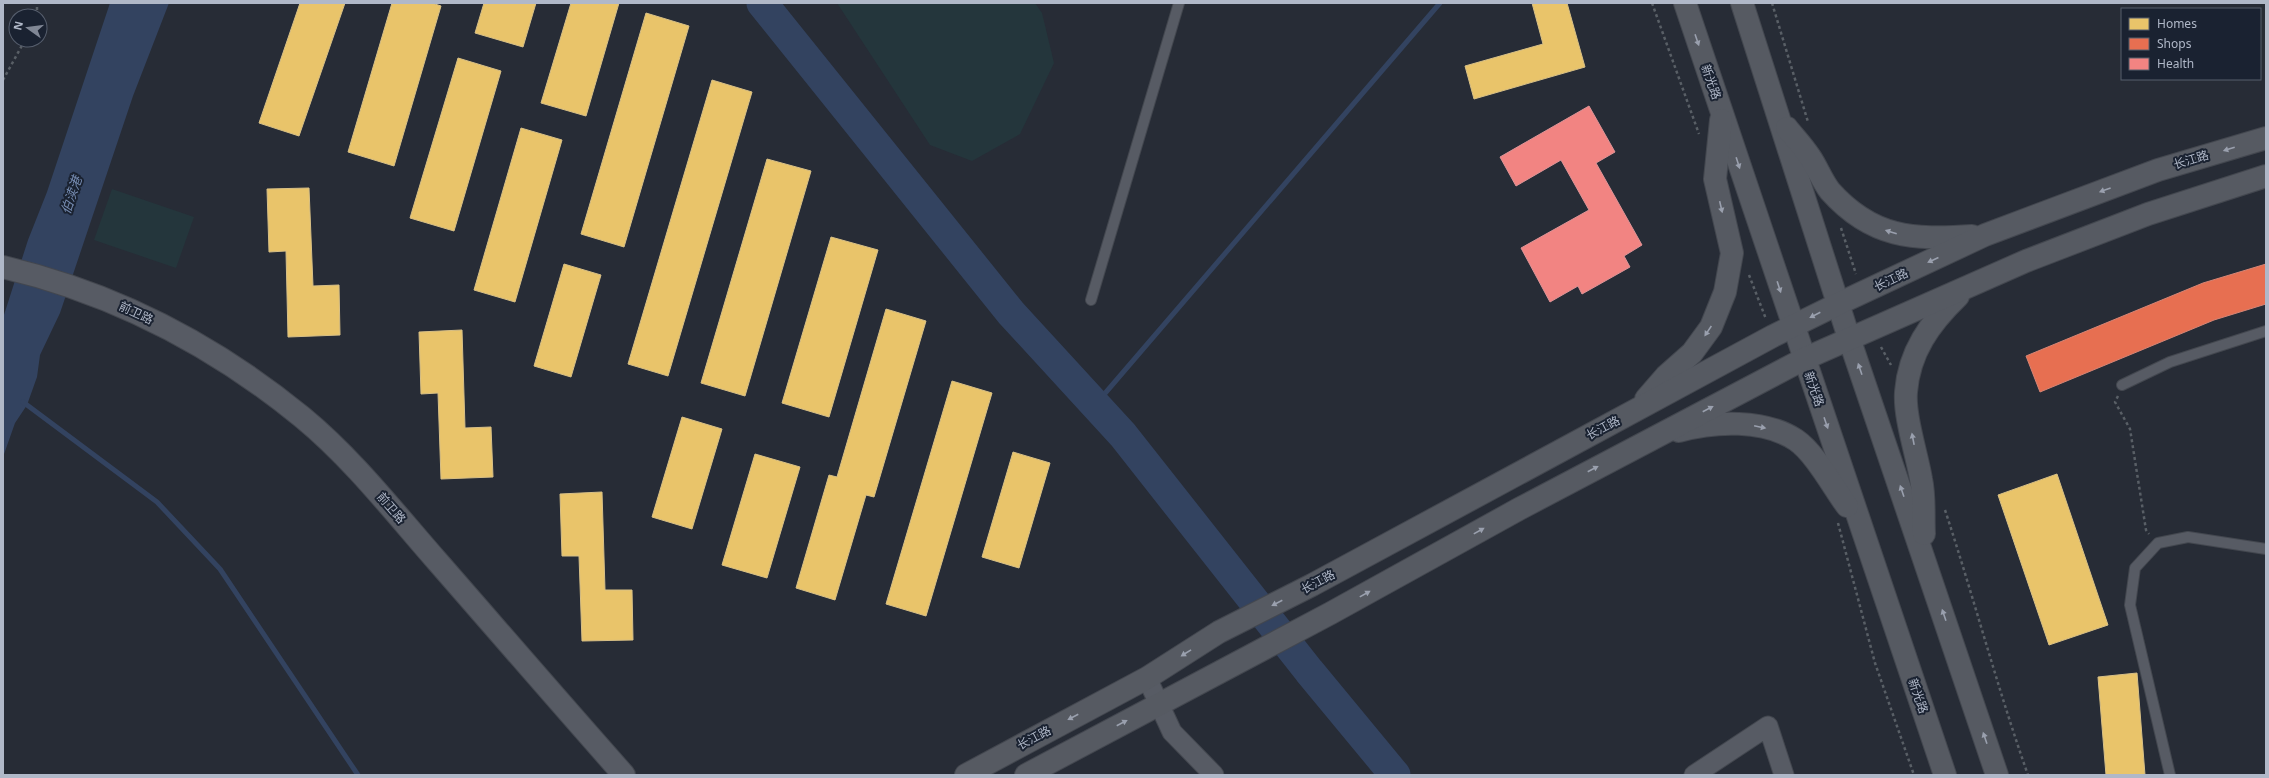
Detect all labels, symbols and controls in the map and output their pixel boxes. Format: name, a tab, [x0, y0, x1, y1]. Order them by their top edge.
north arrow	[8, 8, 48, 48]
legend	[2121, 8, 2261, 80]
text: Homes	[2157, 15, 2197, 32]
text: N	[9, 19, 26, 32]
one-way arrow	[1694, 34, 1700, 46]
text: Shops	[2157, 35, 2192, 52]
text: Health	[2157, 55, 2194, 72]
street label: 新光路	[1698, 62, 1725, 102]
street label: 长江路	[2171, 146, 2211, 173]
one-way arrow	[2222, 146, 2234, 152]
one-way arrow	[1736, 158, 1742, 170]
water label: 伯渎港	[56, 172, 87, 216]
one-way arrow	[2099, 187, 2111, 193]
one-way arrow	[1719, 201, 1725, 213]
one-way arrow	[1885, 229, 1897, 235]
one-way arrow	[1927, 257, 1939, 263]
street label: 长江路	[1871, 264, 1911, 295]
one-way arrow	[1777, 281, 1783, 293]
street label: 前卫路	[116, 297, 156, 328]
one-way arrow	[1810, 312, 1821, 318]
one-way arrow	[1704, 326, 1712, 337]
one-way arrow	[1857, 362, 1863, 374]
street label: 新光路	[1801, 369, 1828, 409]
one-way arrow	[1702, 405, 1714, 412]
street label: 长江路	[1583, 412, 1623, 444]
one-way arrow	[1823, 417, 1829, 429]
one-way arrow	[1754, 425, 1767, 431]
one-way arrow	[1910, 433, 1916, 445]
one-way arrow	[1587, 466, 1599, 473]
one-way arrow	[1899, 485, 1905, 497]
street label: 前卫路	[373, 489, 410, 527]
one-way arrow	[1473, 528, 1485, 534]
street label: 长江路	[1298, 566, 1338, 598]
one-way arrow	[1359, 590, 1371, 597]
one-way arrow	[1272, 600, 1283, 606]
one-way arrow	[1940, 608, 1946, 620]
one-way arrow	[1181, 649, 1191, 657]
street label: 新光路	[1905, 676, 1932, 716]
one-way arrow	[1068, 714, 1079, 720]
one-way arrow	[1116, 720, 1128, 727]
street label: 长江路	[1014, 722, 1054, 754]
one-way arrow	[1982, 732, 1988, 744]

